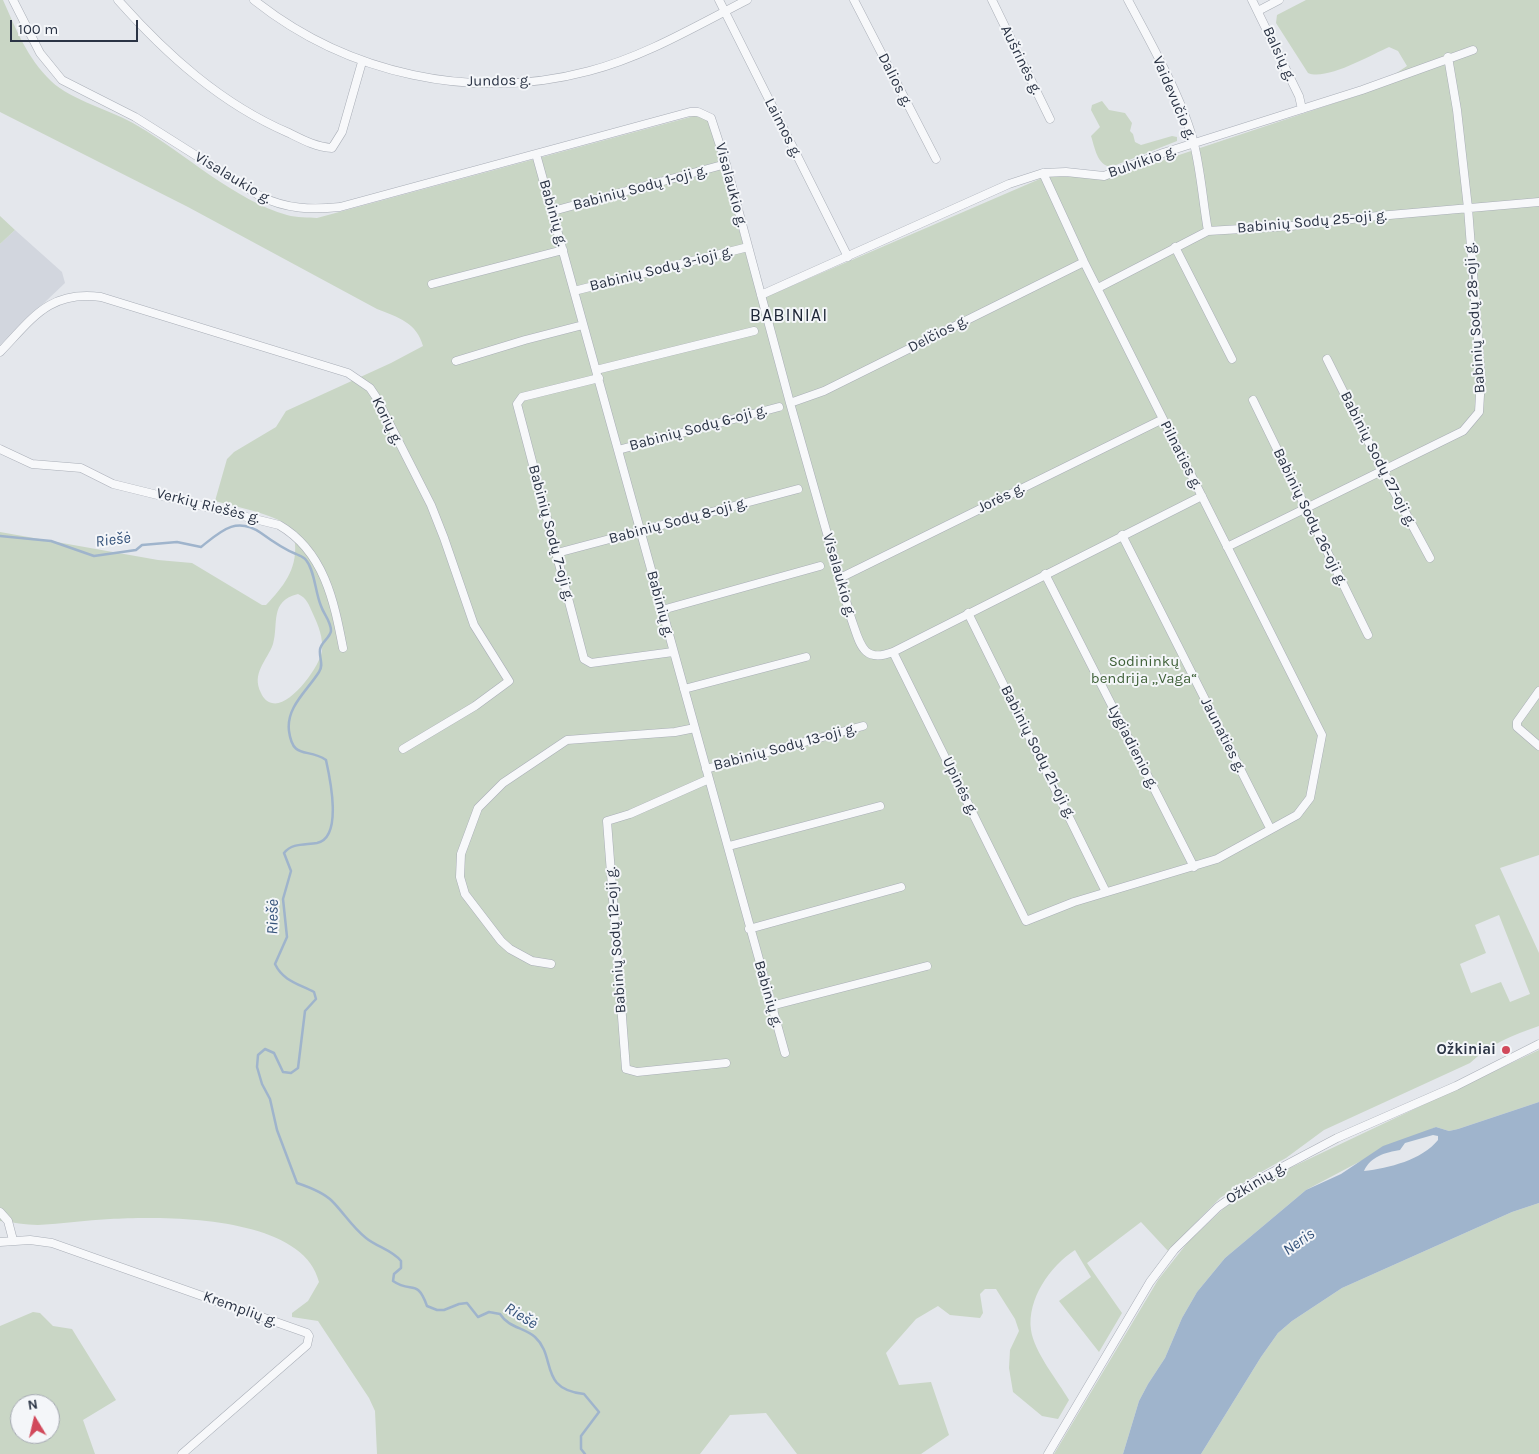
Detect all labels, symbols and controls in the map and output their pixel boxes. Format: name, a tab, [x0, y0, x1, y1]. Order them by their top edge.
scale bar	[12, 10, 140, 42]
text: 100 m	[18, 20, 58, 38]
street label: Aušrinės g.	[997, 22, 1045, 98]
street label: Balsių g.	[1259, 24, 1299, 84]
street label: Dalios g.	[874, 50, 916, 110]
street label: Vaidevučio g.	[1148, 54, 1200, 142]
street label: Jundos g.	[467, 71, 531, 91]
street label: Laimos g.	[760, 95, 806, 161]
street label: Visalaukio g.	[711, 141, 751, 229]
street label: Bulvikio g.	[1106, 142, 1178, 182]
street label: Visalaukio g.	[191, 148, 275, 208]
street label: Babinių Sodų 1-oji g.	[571, 161, 709, 215]
street label: Babinių g.	[535, 178, 571, 248]
street label: Babinių Sodų 25-oji g.	[1236, 206, 1388, 238]
street label: Babinių Sodų 28-oji g.	[1461, 242, 1489, 394]
street label: Babinių Sodų 3-ioji g.	[588, 243, 734, 295]
district label: BABINIAI	[749, 305, 829, 327]
street label: Delčios g.	[905, 311, 971, 357]
street label: Babinių Sodų 27-oji g.	[1336, 389, 1420, 529]
street label: Korių g.	[368, 394, 406, 448]
street label: Babinių Sodų 6-oji g.	[627, 401, 769, 455]
street label: Pilnaties g.	[1156, 418, 1206, 492]
street label: Babinių Sodų 26-oji g.	[1269, 445, 1351, 589]
street label: Babinių Sodų 7-oji g.	[524, 463, 578, 603]
street label: Jorės g.	[975, 479, 1027, 517]
street label: Verkių Riešės g.	[154, 484, 262, 528]
street label: Babinių Sodų 8-oji g.	[607, 494, 749, 548]
water label: Riešė	[94, 528, 132, 552]
street label: Visalaukio g.	[818, 531, 860, 619]
street label: Babinių g.	[642, 569, 678, 639]
park label: Sodininkų bendrija „Vaga“	[1091, 653, 1197, 688]
street label: Babinių Sodų 21-oji g.	[997, 682, 1079, 822]
street label: Jaunaties g.	[1197, 695, 1249, 775]
street label: Lygiadienio g.	[1104, 702, 1162, 792]
street label: Babinių Sodų 13-oji g.	[712, 719, 858, 775]
street label: Upinės g.	[938, 754, 982, 818]
street label: Babinių Sodų 12-oji g.	[602, 866, 630, 1014]
water label: Riešė	[263, 899, 283, 935]
street label: Babinių g.	[750, 959, 786, 1029]
place label: Ožkiniai	[1437, 1041, 1496, 1059]
marker: Ožkiniai	[1500, 1044, 1512, 1056]
street label: Ožkinių g.	[1223, 1158, 1289, 1208]
water label: Neris	[1279, 1224, 1319, 1260]
street label: Kremplių g.	[201, 1287, 279, 1331]
water label: Riešė	[501, 1298, 541, 1334]
north arrow	[10, 1394, 60, 1444]
text: N	[26, 1395, 39, 1414]

